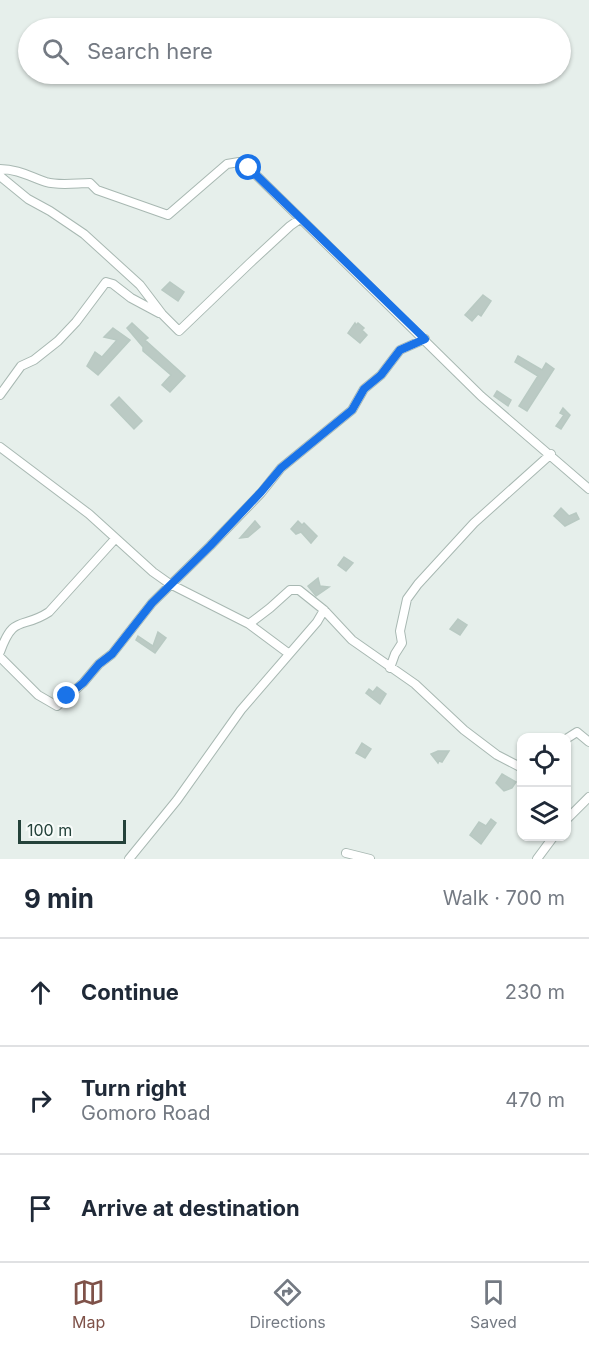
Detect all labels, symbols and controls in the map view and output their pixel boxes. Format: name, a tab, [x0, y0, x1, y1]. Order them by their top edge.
search box	[18, 18, 571, 84]
icon: search	[39, 35, 72, 68]
text: Search here	[87, 38, 213, 64]
route start	[235, 154, 261, 180]
route end	[53, 682, 79, 708]
map controls	[517, 733, 571, 841]
button: locate	[517, 733, 571, 787]
button: layers	[517, 787, 571, 841]
scale bar	[18, 817, 126, 844]
text: 100 m	[27, 820, 72, 840]
text: 9 min	[24, 883, 94, 914]
text: Walk · 700 m	[443, 886, 565, 910]
icon: ahead	[24, 976, 57, 1009]
text: Continue	[81, 979, 179, 1005]
text: 230 m	[505, 980, 565, 1004]
text: Turn right	[81, 1075, 187, 1101]
icon: right	[24, 1084, 57, 1117]
text: 470 m	[505, 1088, 565, 1112]
text: Gomoro Road	[81, 1101, 210, 1125]
icon: arrive	[24, 1192, 57, 1225]
text: Arrive at destination	[81, 1195, 300, 1221]
tab: Map	[72, 1276, 105, 1332]
tab: Directions	[250, 1276, 326, 1332]
tab: Saved	[470, 1276, 517, 1332]

